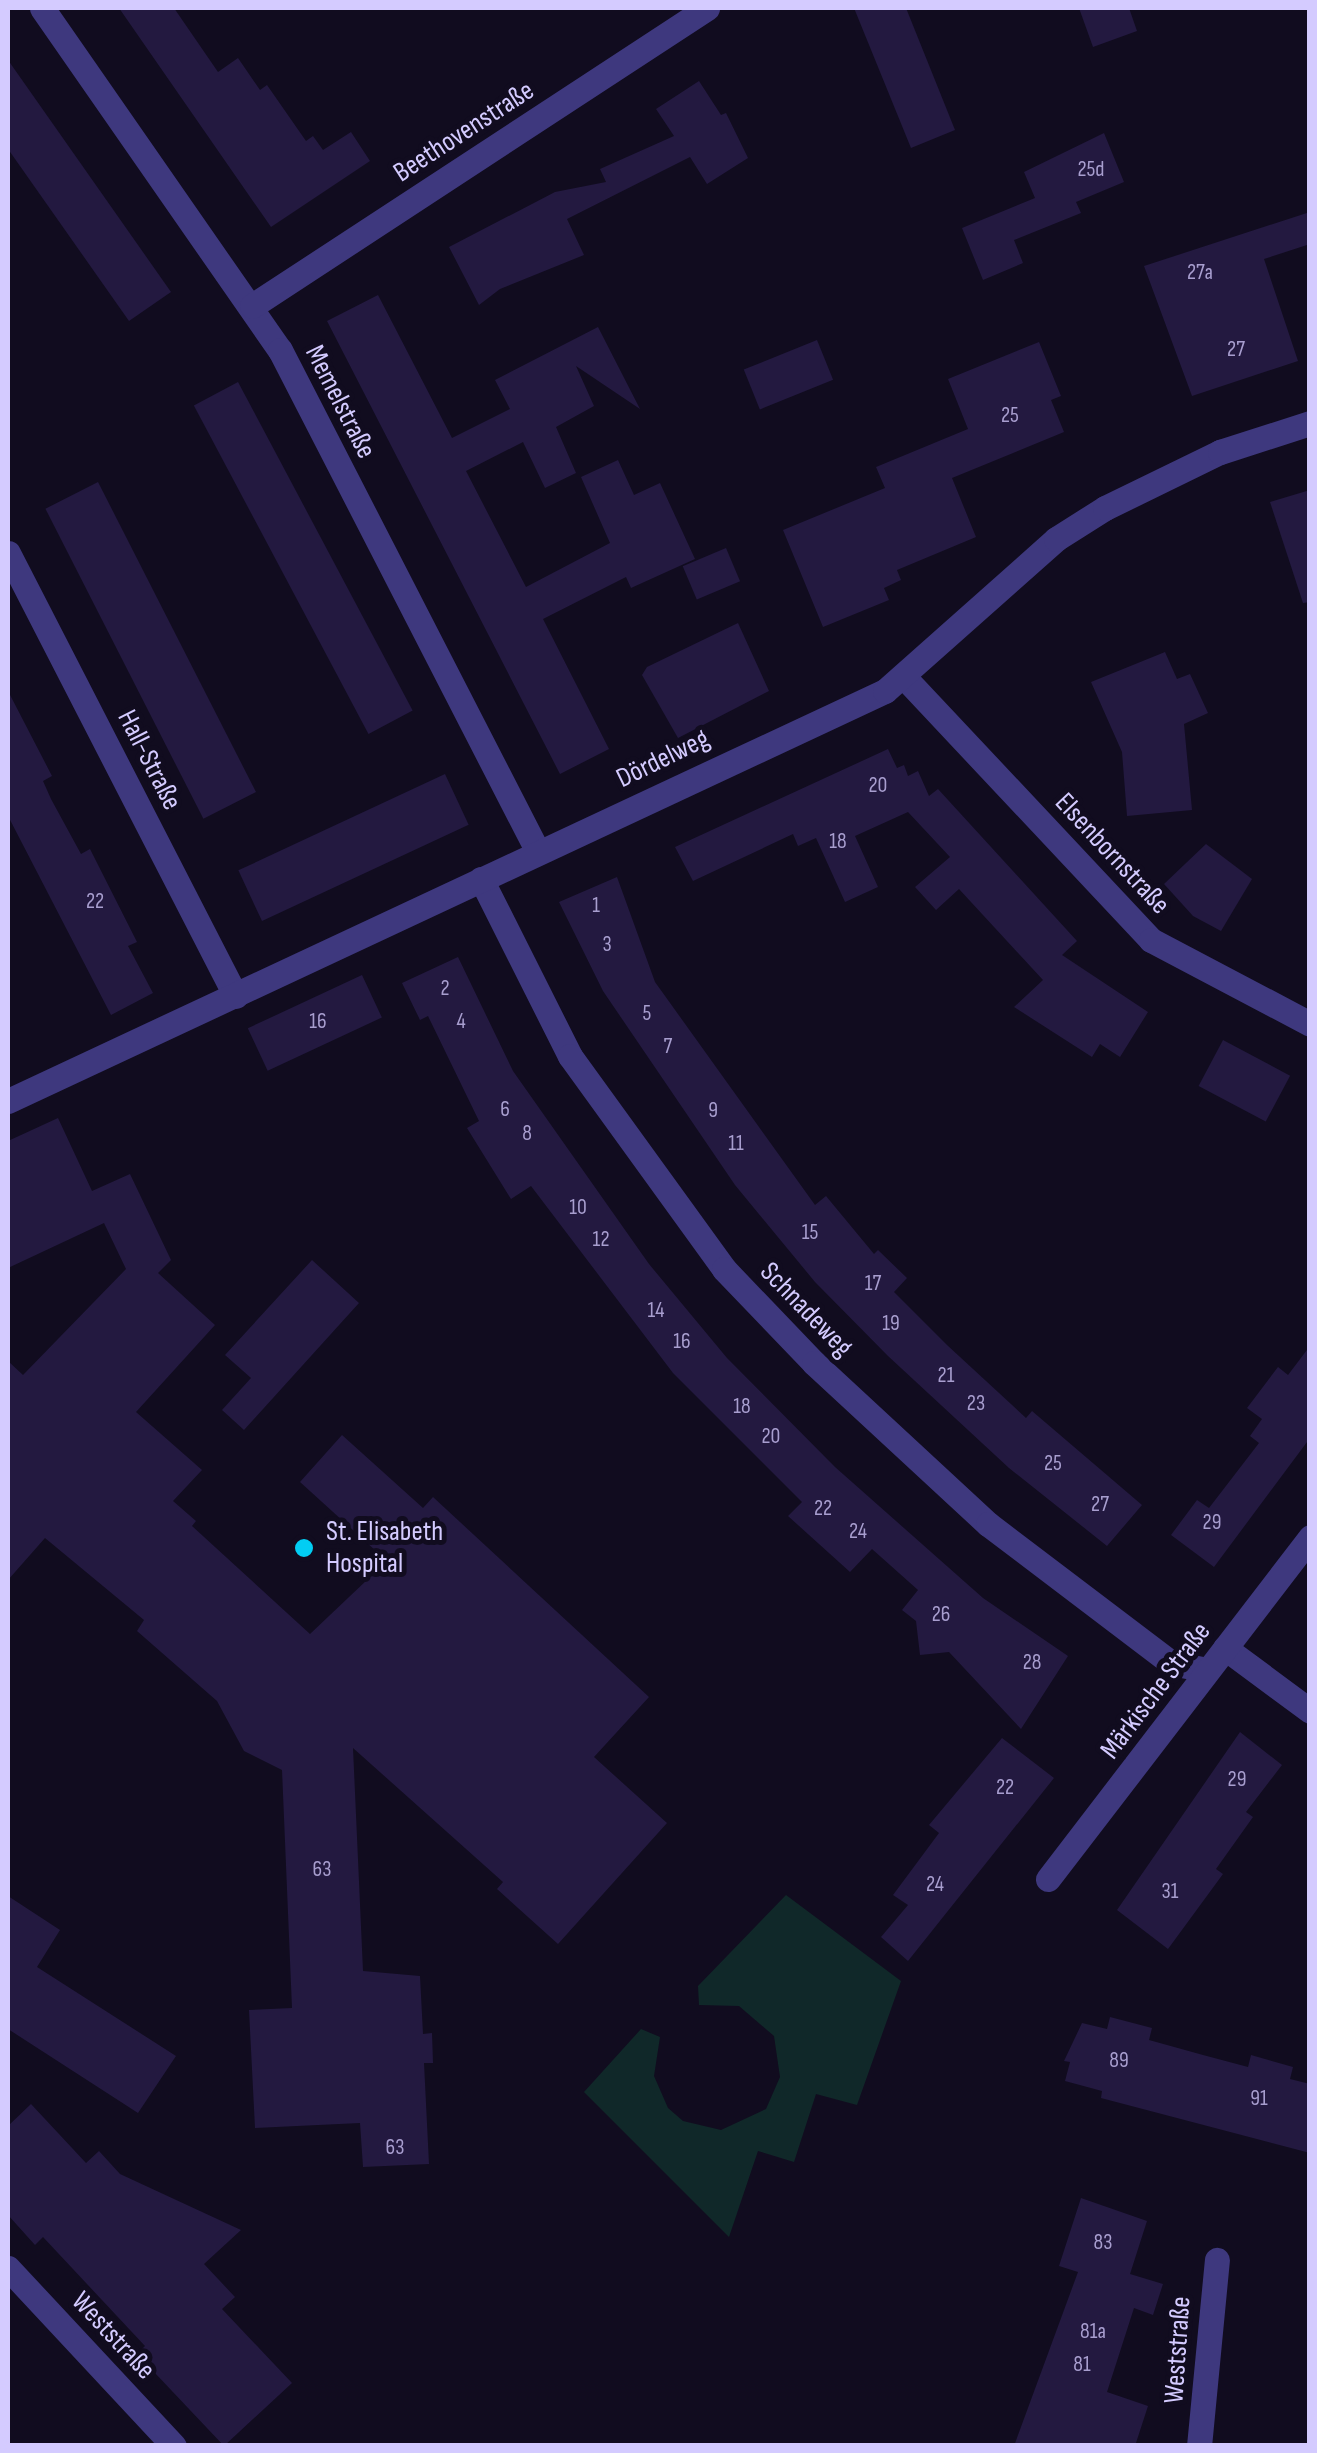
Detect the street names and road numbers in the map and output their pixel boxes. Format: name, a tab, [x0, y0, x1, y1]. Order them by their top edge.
street label: Beethovenstraße	[387, 74, 541, 190]
street label: Memelstraße	[297, 340, 383, 464]
street label: Hall-Straße	[110, 705, 188, 815]
street label: Dördelweg	[611, 722, 715, 796]
street label: Elsenbornstraße	[1047, 786, 1177, 922]
street label: Schnadeweg	[753, 1256, 859, 1364]
street label: Märkische Straße	[1094, 1616, 1218, 1766]
street label: Weststraße	[64, 2285, 162, 2387]
street label: Weststraße	[1157, 2295, 1199, 2405]

